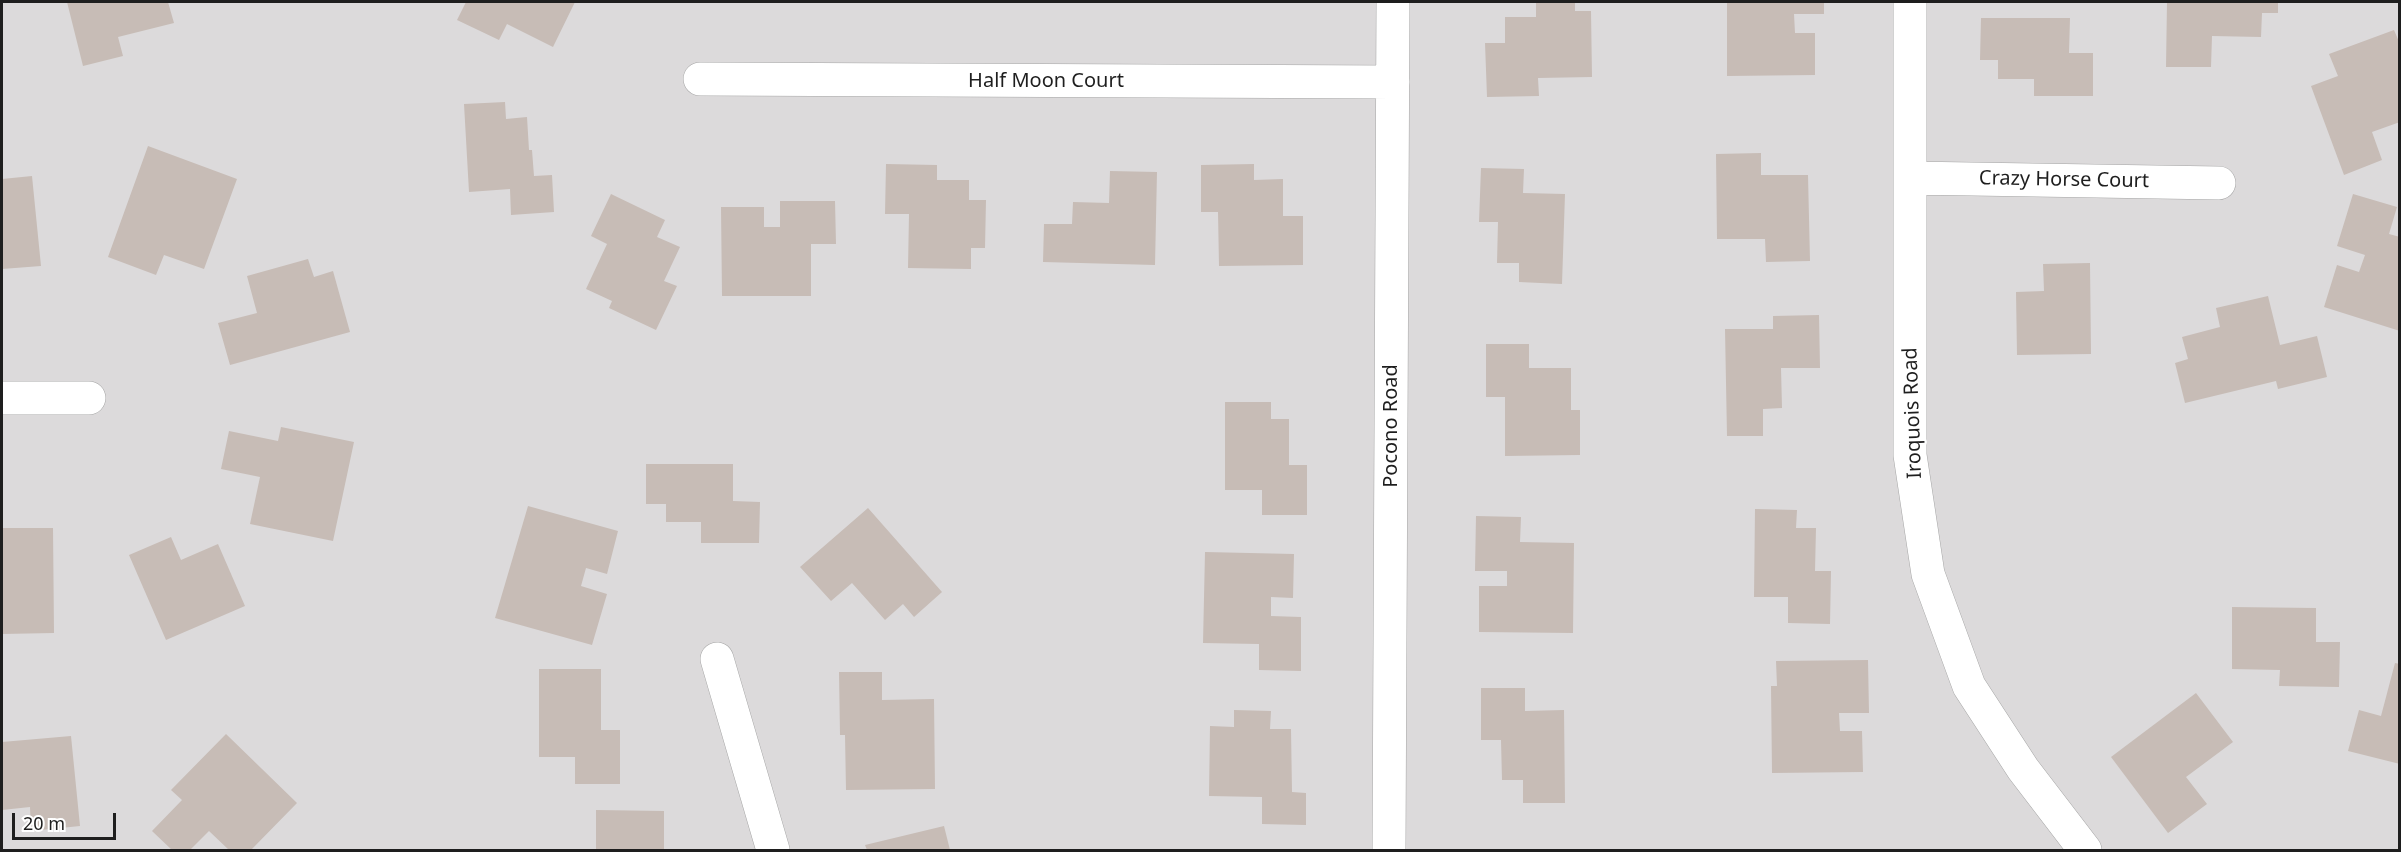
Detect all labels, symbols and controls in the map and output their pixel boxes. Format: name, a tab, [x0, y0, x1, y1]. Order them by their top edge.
street label: Half Moon Court	[968, 69, 1124, 93]
street label: Crazy Horse Court	[1979, 167, 2149, 193]
street label: Iroquois Road	[1899, 347, 1927, 479]
street label: Pocono Road	[1379, 364, 1403, 488]
scale bar	[15, 801, 118, 839]
text: 20 m	[23, 811, 65, 835]

